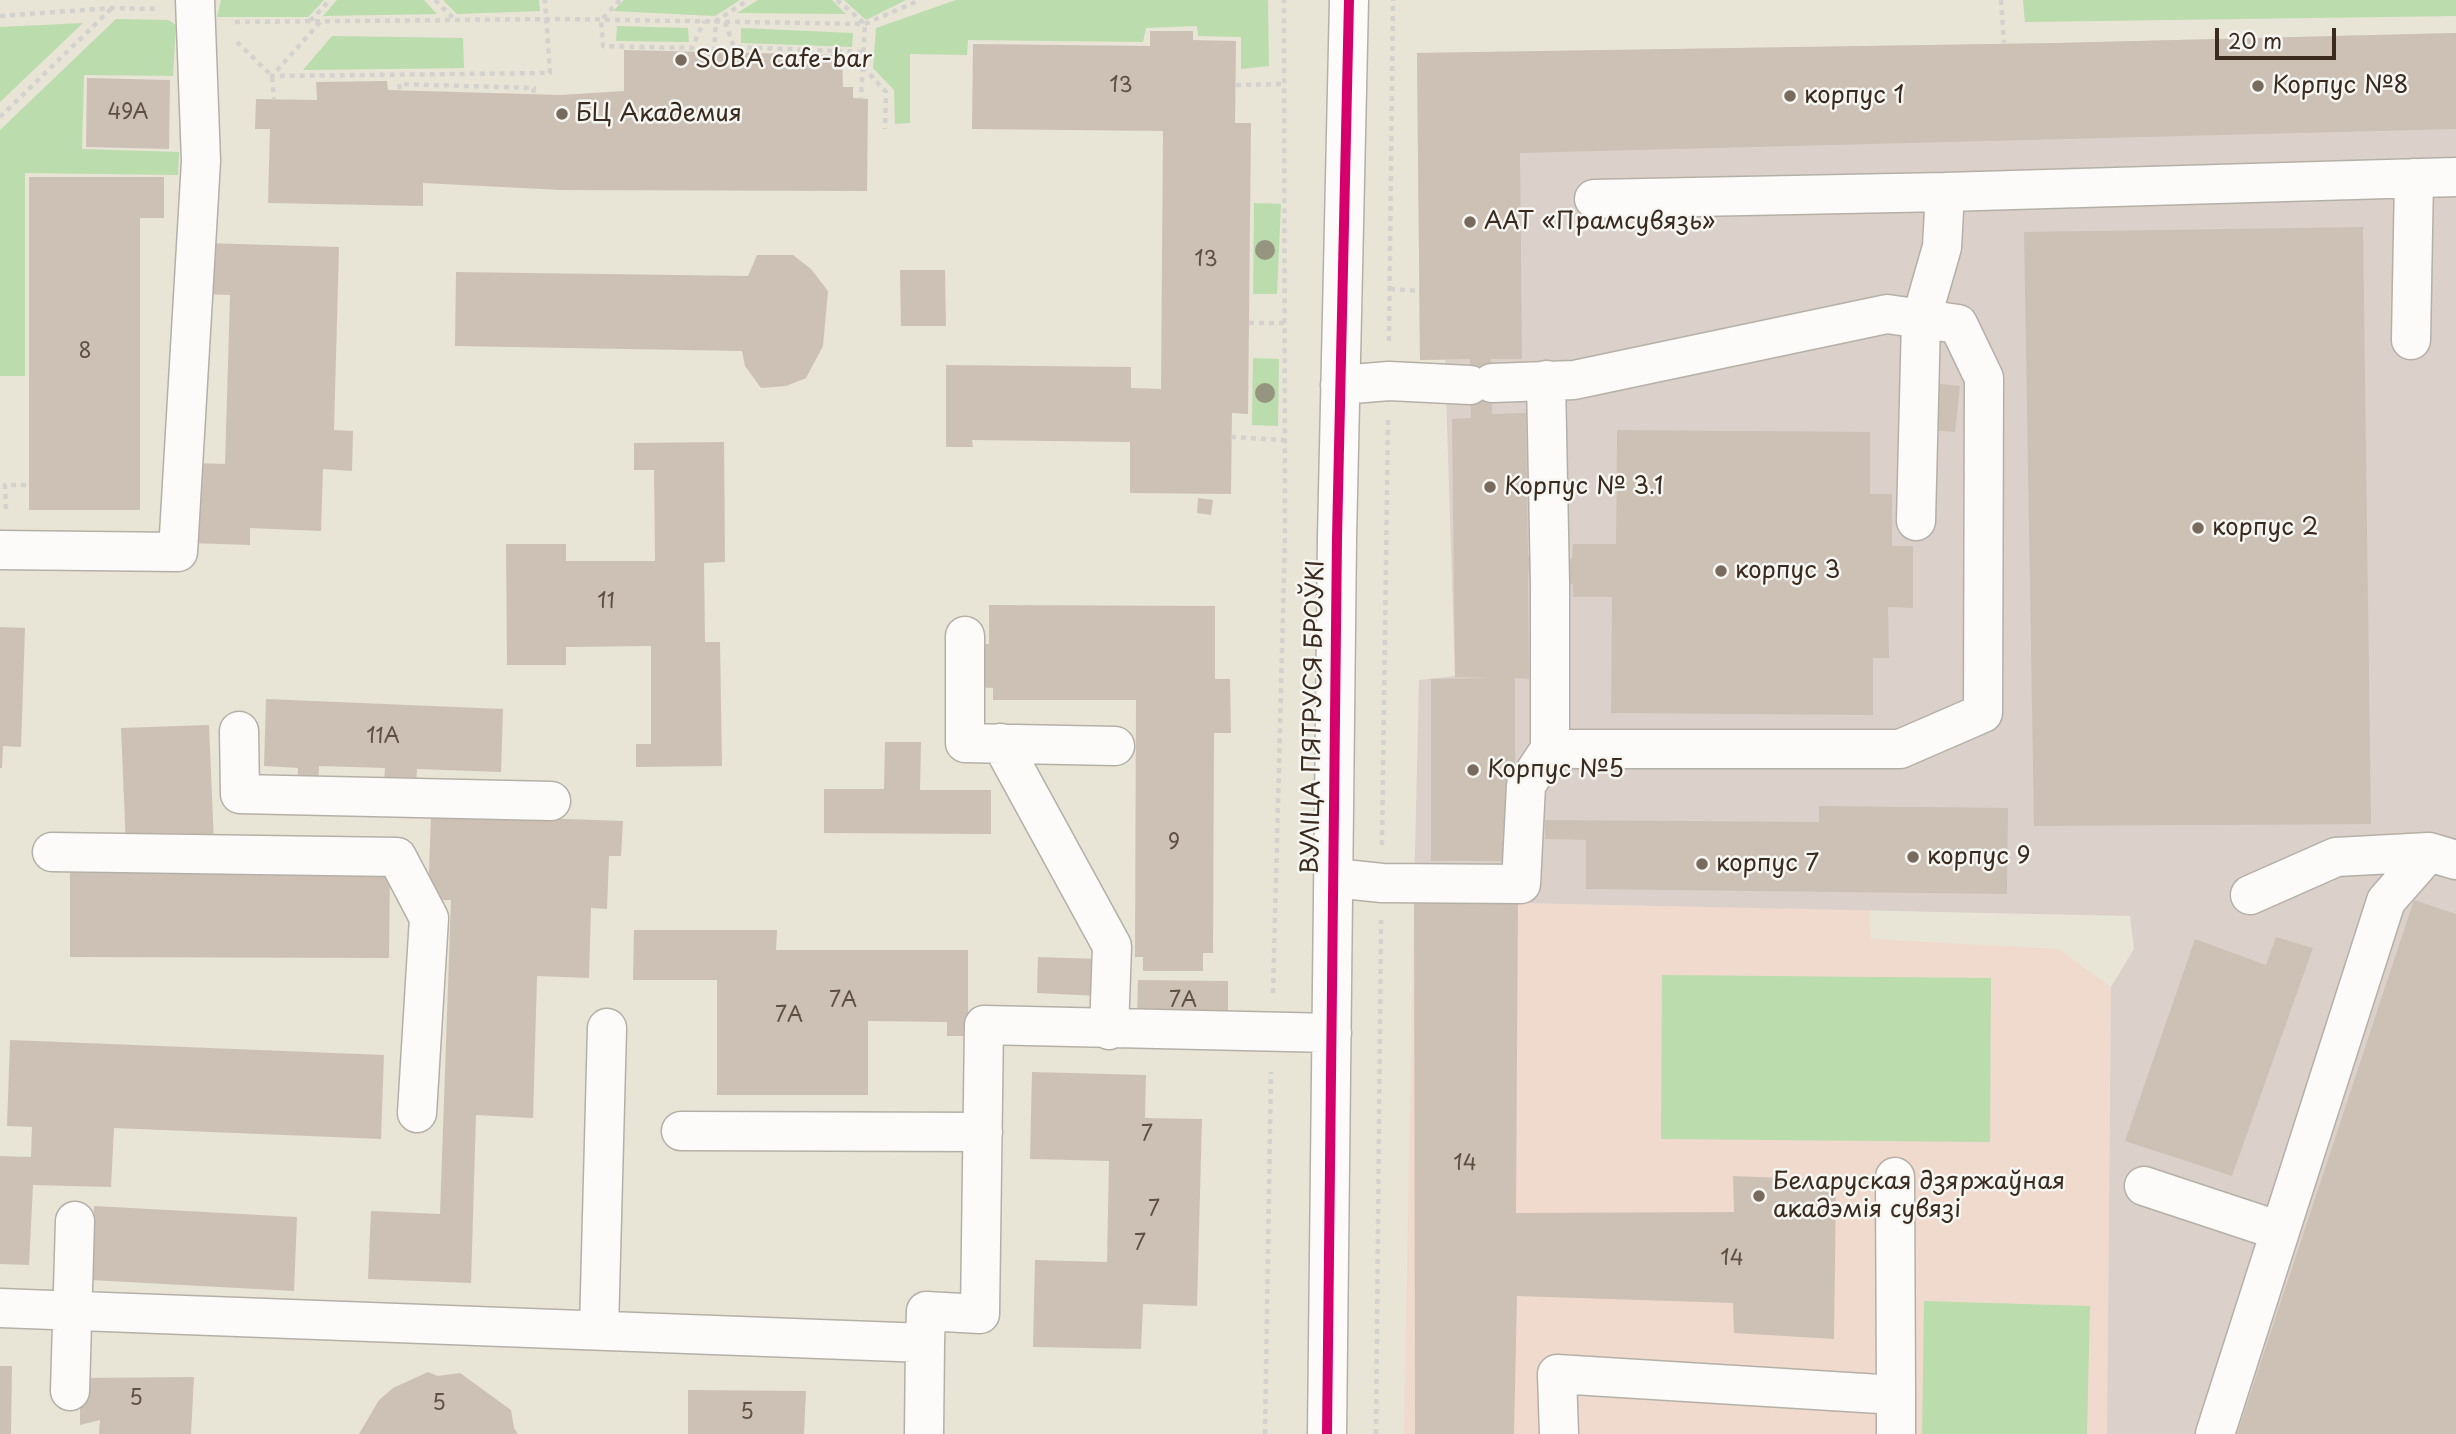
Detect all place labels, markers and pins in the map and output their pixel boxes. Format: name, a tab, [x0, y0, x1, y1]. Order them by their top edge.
place label: SOBA cafe-bar	[695, 46, 872, 74]
marker: SOBA cafe-bar	[673, 52, 689, 68]
place label: Корпус №8	[2272, 72, 2409, 100]
marker: Корпус №8	[2250, 78, 2266, 94]
place label: корпус 1	[1804, 82, 1904, 110]
marker: корпус 1	[1782, 88, 1798, 104]
place label: БЦ Академия	[576, 100, 742, 128]
marker: БЦ Академия	[554, 106, 570, 122]
place label: ААТ «Прамсувязь»	[1484, 208, 1715, 236]
marker: ААТ «Прамсувязь»	[1462, 214, 1478, 230]
place label: Корпус № 3.1	[1504, 473, 1663, 501]
marker: Корпус № 3.1	[1482, 479, 1498, 495]
place label: корпус 2	[2212, 514, 2319, 542]
marker: корпус 2	[2190, 520, 2206, 536]
place label: корпус 3	[1735, 557, 1840, 585]
marker: корпус 3	[1713, 563, 1729, 579]
place label: Корпус №5	[1487, 756, 1624, 784]
marker: Корпус №5	[1465, 762, 1481, 778]
place label: корпус 9	[1927, 843, 2031, 871]
marker: корпус 9	[1905, 849, 1921, 865]
place label: корпус 7	[1716, 850, 1819, 878]
marker: корпус 7	[1694, 856, 1710, 872]
place label: Беларуская дзяржаўная акадэмія сувязі	[1773, 1168, 2065, 1224]
marker: Беларуская дзяржаўная акадэмія сувязі	[1751, 1188, 1767, 1204]

